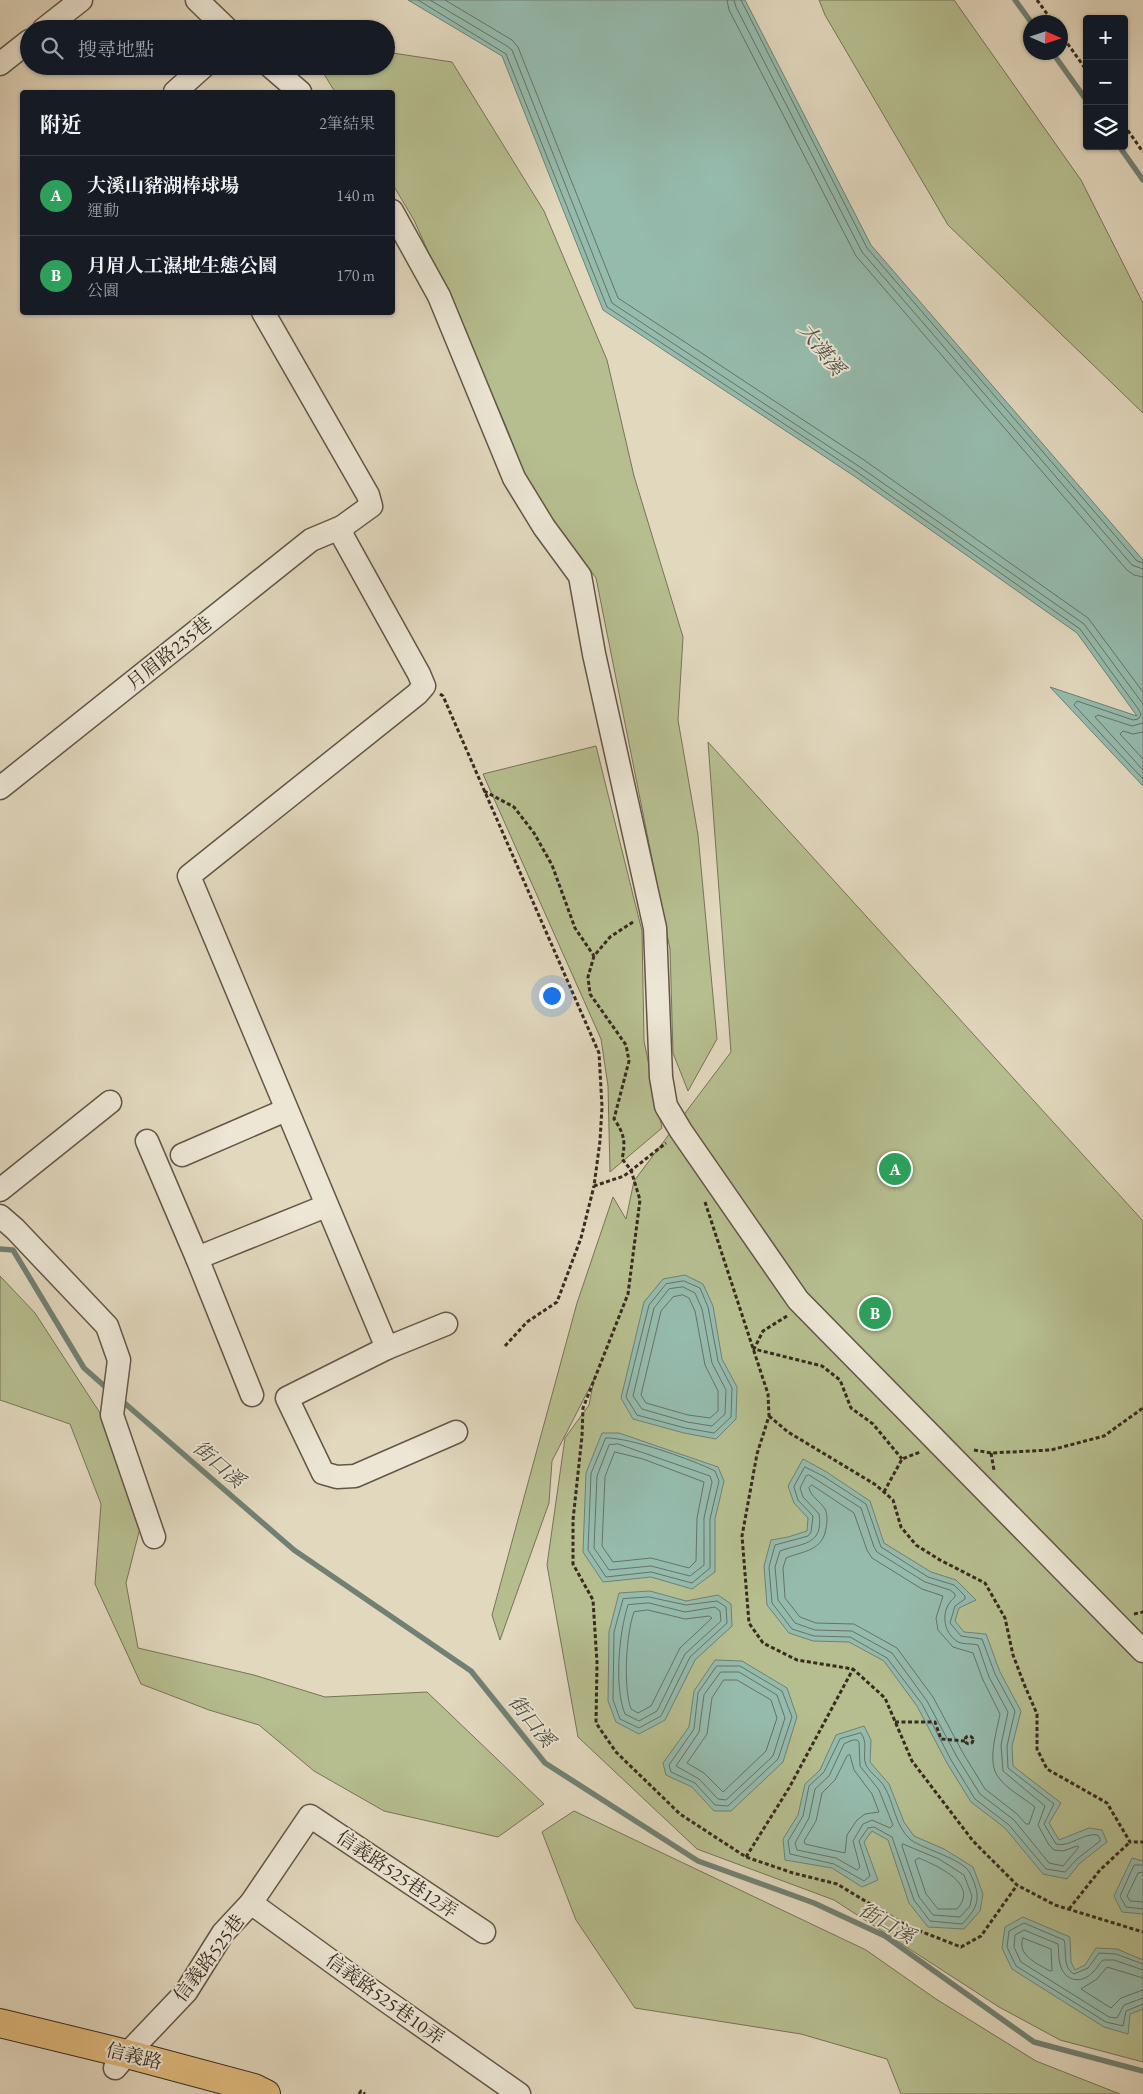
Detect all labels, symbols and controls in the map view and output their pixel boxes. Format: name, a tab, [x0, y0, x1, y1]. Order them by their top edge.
north arrow	[1023, 15, 1068, 60]
map controls	[1083, 15, 1128, 150]
button: +	[1083, 15, 1128, 60]
search box	[20, 20, 395, 75]
icon: search	[38, 34, 66, 62]
text: 搜尋地點	[78, 37, 154, 62]
button: −	[1083, 60, 1128, 105]
button: layers	[1083, 105, 1128, 150]
text: 附近	[40, 111, 82, 138]
text: 2筆結果	[319, 113, 375, 134]
text: 大溪山豬湖棒球場	[87, 173, 239, 198]
text: A	[50, 185, 62, 206]
text: 140 m	[336, 185, 375, 206]
text: 運動	[87, 200, 119, 221]
text: 月眉人工濕地生態公園	[87, 253, 277, 278]
text: B	[51, 265, 61, 286]
text: 170 m	[336, 265, 375, 286]
text: 公園	[87, 280, 119, 301]
water label: 大漢溪	[793, 317, 852, 382]
street label: 月眉路235巷	[121, 611, 217, 695]
your location	[539, 983, 565, 1009]
pin: A	[879, 1150, 911, 1188]
pin: B	[859, 1294, 891, 1332]
water label: 街口溪	[188, 1435, 252, 1495]
water label: 街口溪	[503, 1690, 562, 1754]
street label: 信義路525巷12弄	[332, 1824, 462, 1924]
water label: 街口溪	[855, 1897, 921, 1950]
street label: 信義路525巷	[168, 1909, 250, 2007]
street label: 信義路525巷10弄	[321, 1948, 449, 2050]
street label: 信義路	[103, 2037, 165, 2075]

